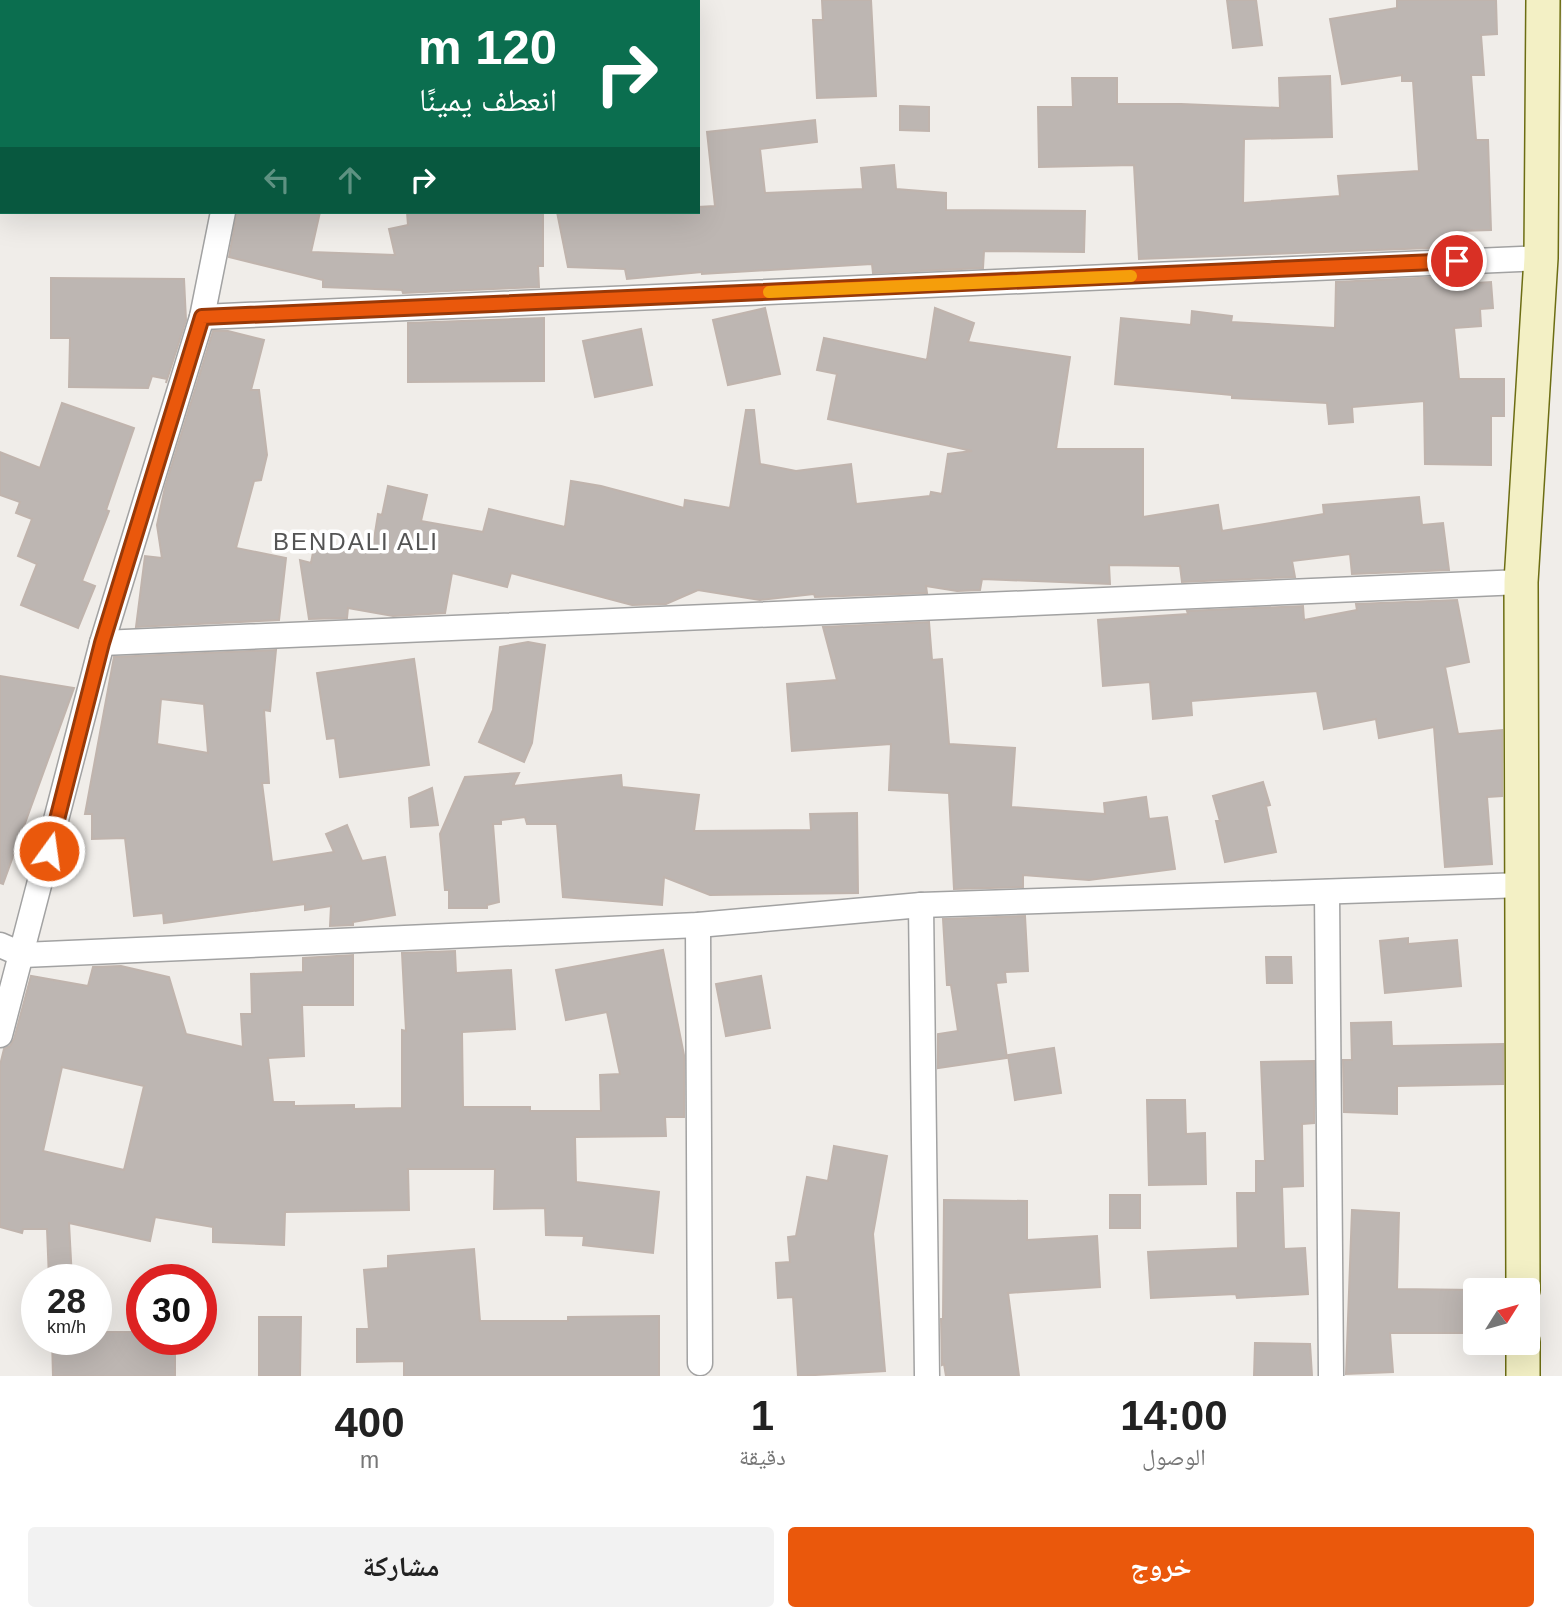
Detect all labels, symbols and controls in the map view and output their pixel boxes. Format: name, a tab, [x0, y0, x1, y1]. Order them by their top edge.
text: 120 m	[418, 20, 557, 74]
icon: right	[581, 28, 672, 119]
text: انعطف يمينًا	[419, 82, 557, 118]
icon: left	[258, 161, 296, 199]
icon: ahead	[331, 161, 369, 199]
icon: right	[404, 161, 442, 199]
pin	[1427, 231, 1487, 291]
icon: arrive	[1438, 242, 1476, 280]
district label: BENDALI ALI	[273, 528, 439, 555]
position arrow	[12, 814, 86, 888]
speed limit sign: 30	[126, 1264, 217, 1355]
north arrow	[1463, 1278, 1540, 1354]
map controls	[1463, 1278, 1540, 1355]
text: 28	[47, 1281, 86, 1320]
text: km/h	[47, 1317, 86, 1337]
text: 1	[751, 1392, 774, 1439]
text: 14:00	[1120, 1392, 1228, 1439]
text: 400	[334, 1399, 405, 1446]
text: دقيقة	[739, 1444, 786, 1470]
text: الوصول	[1142, 1444, 1206, 1470]
text: m	[360, 1447, 379, 1473]
button: مشاركة	[28, 1527, 774, 1607]
button: خروج	[788, 1527, 1534, 1607]

